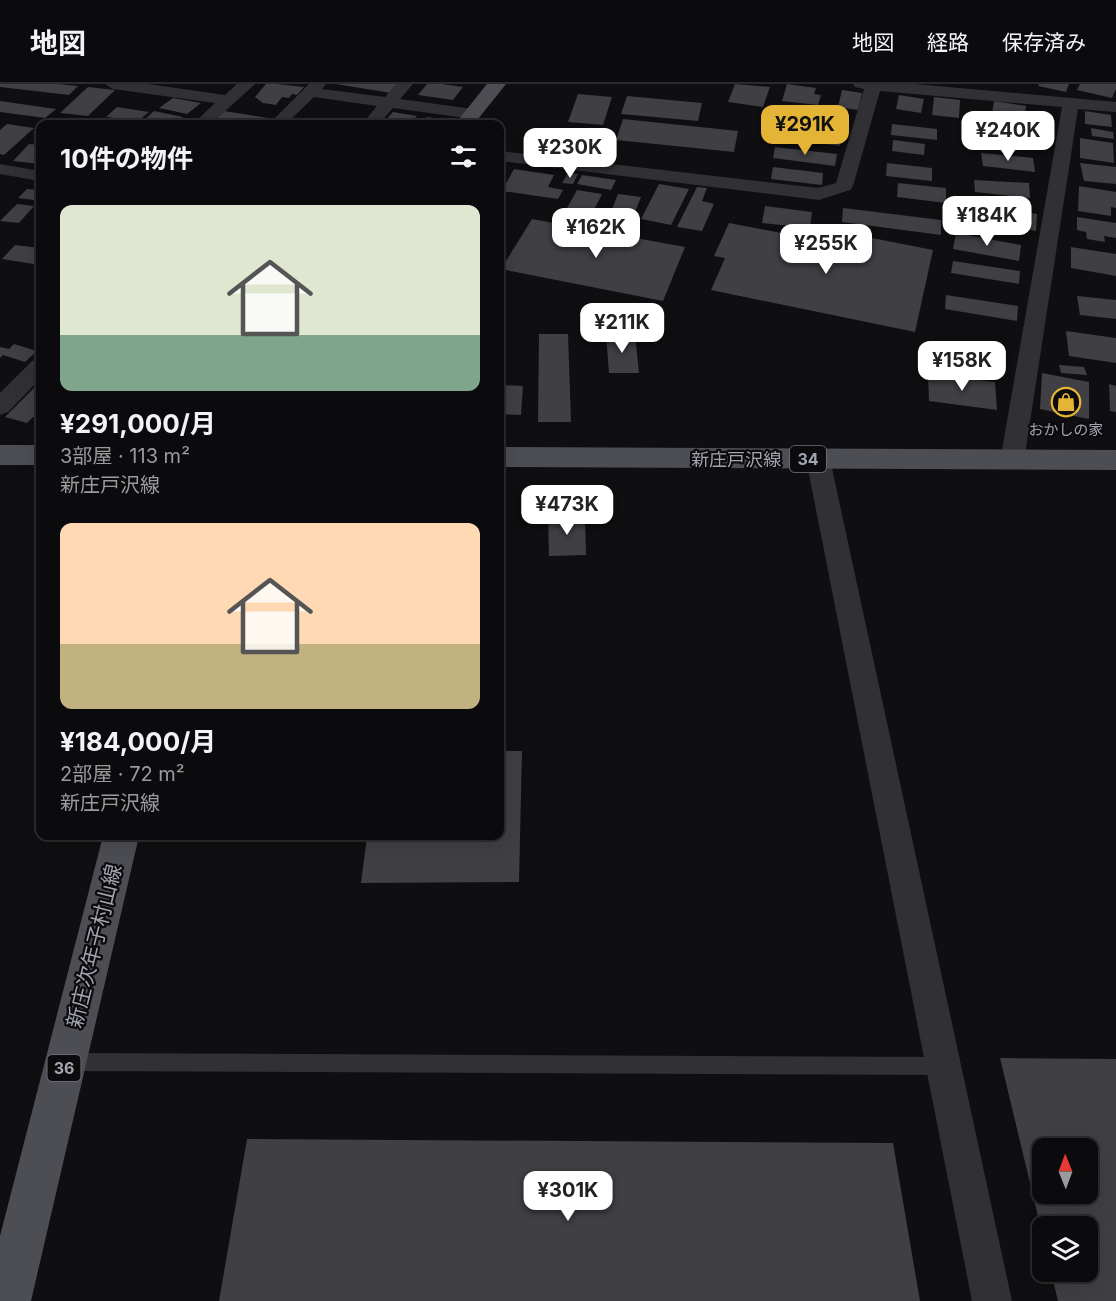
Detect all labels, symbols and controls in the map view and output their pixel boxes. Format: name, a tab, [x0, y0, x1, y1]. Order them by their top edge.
text: 地図	[30, 26, 86, 60]
text: 地図	[852, 30, 894, 55]
text: 経路	[927, 30, 969, 55]
text: 保存済み	[1002, 30, 1086, 55]
pin: ¥291K	[763, 105, 847, 156]
pin: ¥240K	[966, 111, 1050, 162]
text: ¥291K	[775, 112, 835, 136]
text: ¥240K	[975, 118, 1041, 142]
pin: ¥230K	[528, 128, 612, 179]
text: ¥230K	[538, 135, 602, 159]
icon: filters	[447, 140, 480, 173]
text: 10件の物件	[60, 143, 193, 174]
pin: ¥184K	[945, 196, 1029, 247]
text: ¥184K	[957, 203, 1017, 227]
pin: ¥162K	[554, 208, 638, 259]
text: ¥162K	[566, 215, 626, 239]
pin: ¥255K	[784, 224, 868, 275]
text: ¥255K	[794, 231, 858, 255]
icon: home	[216, 244, 324, 352]
pin: ¥211K	[580, 303, 664, 354]
text: ¥211K	[594, 310, 650, 334]
pin: ¥158K	[920, 341, 1004, 392]
text: ¥158K	[932, 348, 992, 372]
shop icon: おかしの家	[1050, 386, 1082, 418]
text: ¥291,000/月	[60, 408, 216, 439]
place label: おかしの家	[1028, 420, 1104, 439]
text: 3部屋 · 113 m²	[60, 444, 190, 468]
road number: 34	[790, 446, 826, 472]
street label: 新庄戸沢線	[691, 449, 781, 470]
text: 新庄戸沢線	[60, 473, 160, 497]
pin: ¥473K	[525, 485, 609, 536]
text: ¥473K	[535, 492, 599, 516]
icon: home	[216, 562, 324, 670]
text: ¥184,000/月	[60, 726, 216, 757]
text: 2部屋 · 72 m²	[60, 762, 185, 786]
text: 新庄戸沢線	[60, 791, 160, 815]
street label: 新庄次年子村山線	[62, 861, 126, 1031]
road number: 36	[48, 1055, 80, 1081]
north arrow	[1032, 1138, 1098, 1204]
map controls	[1032, 1138, 1098, 1282]
pin: ¥301K	[526, 1171, 610, 1222]
text: ¥301K	[538, 1178, 598, 1202]
button: layers	[1032, 1216, 1098, 1282]

